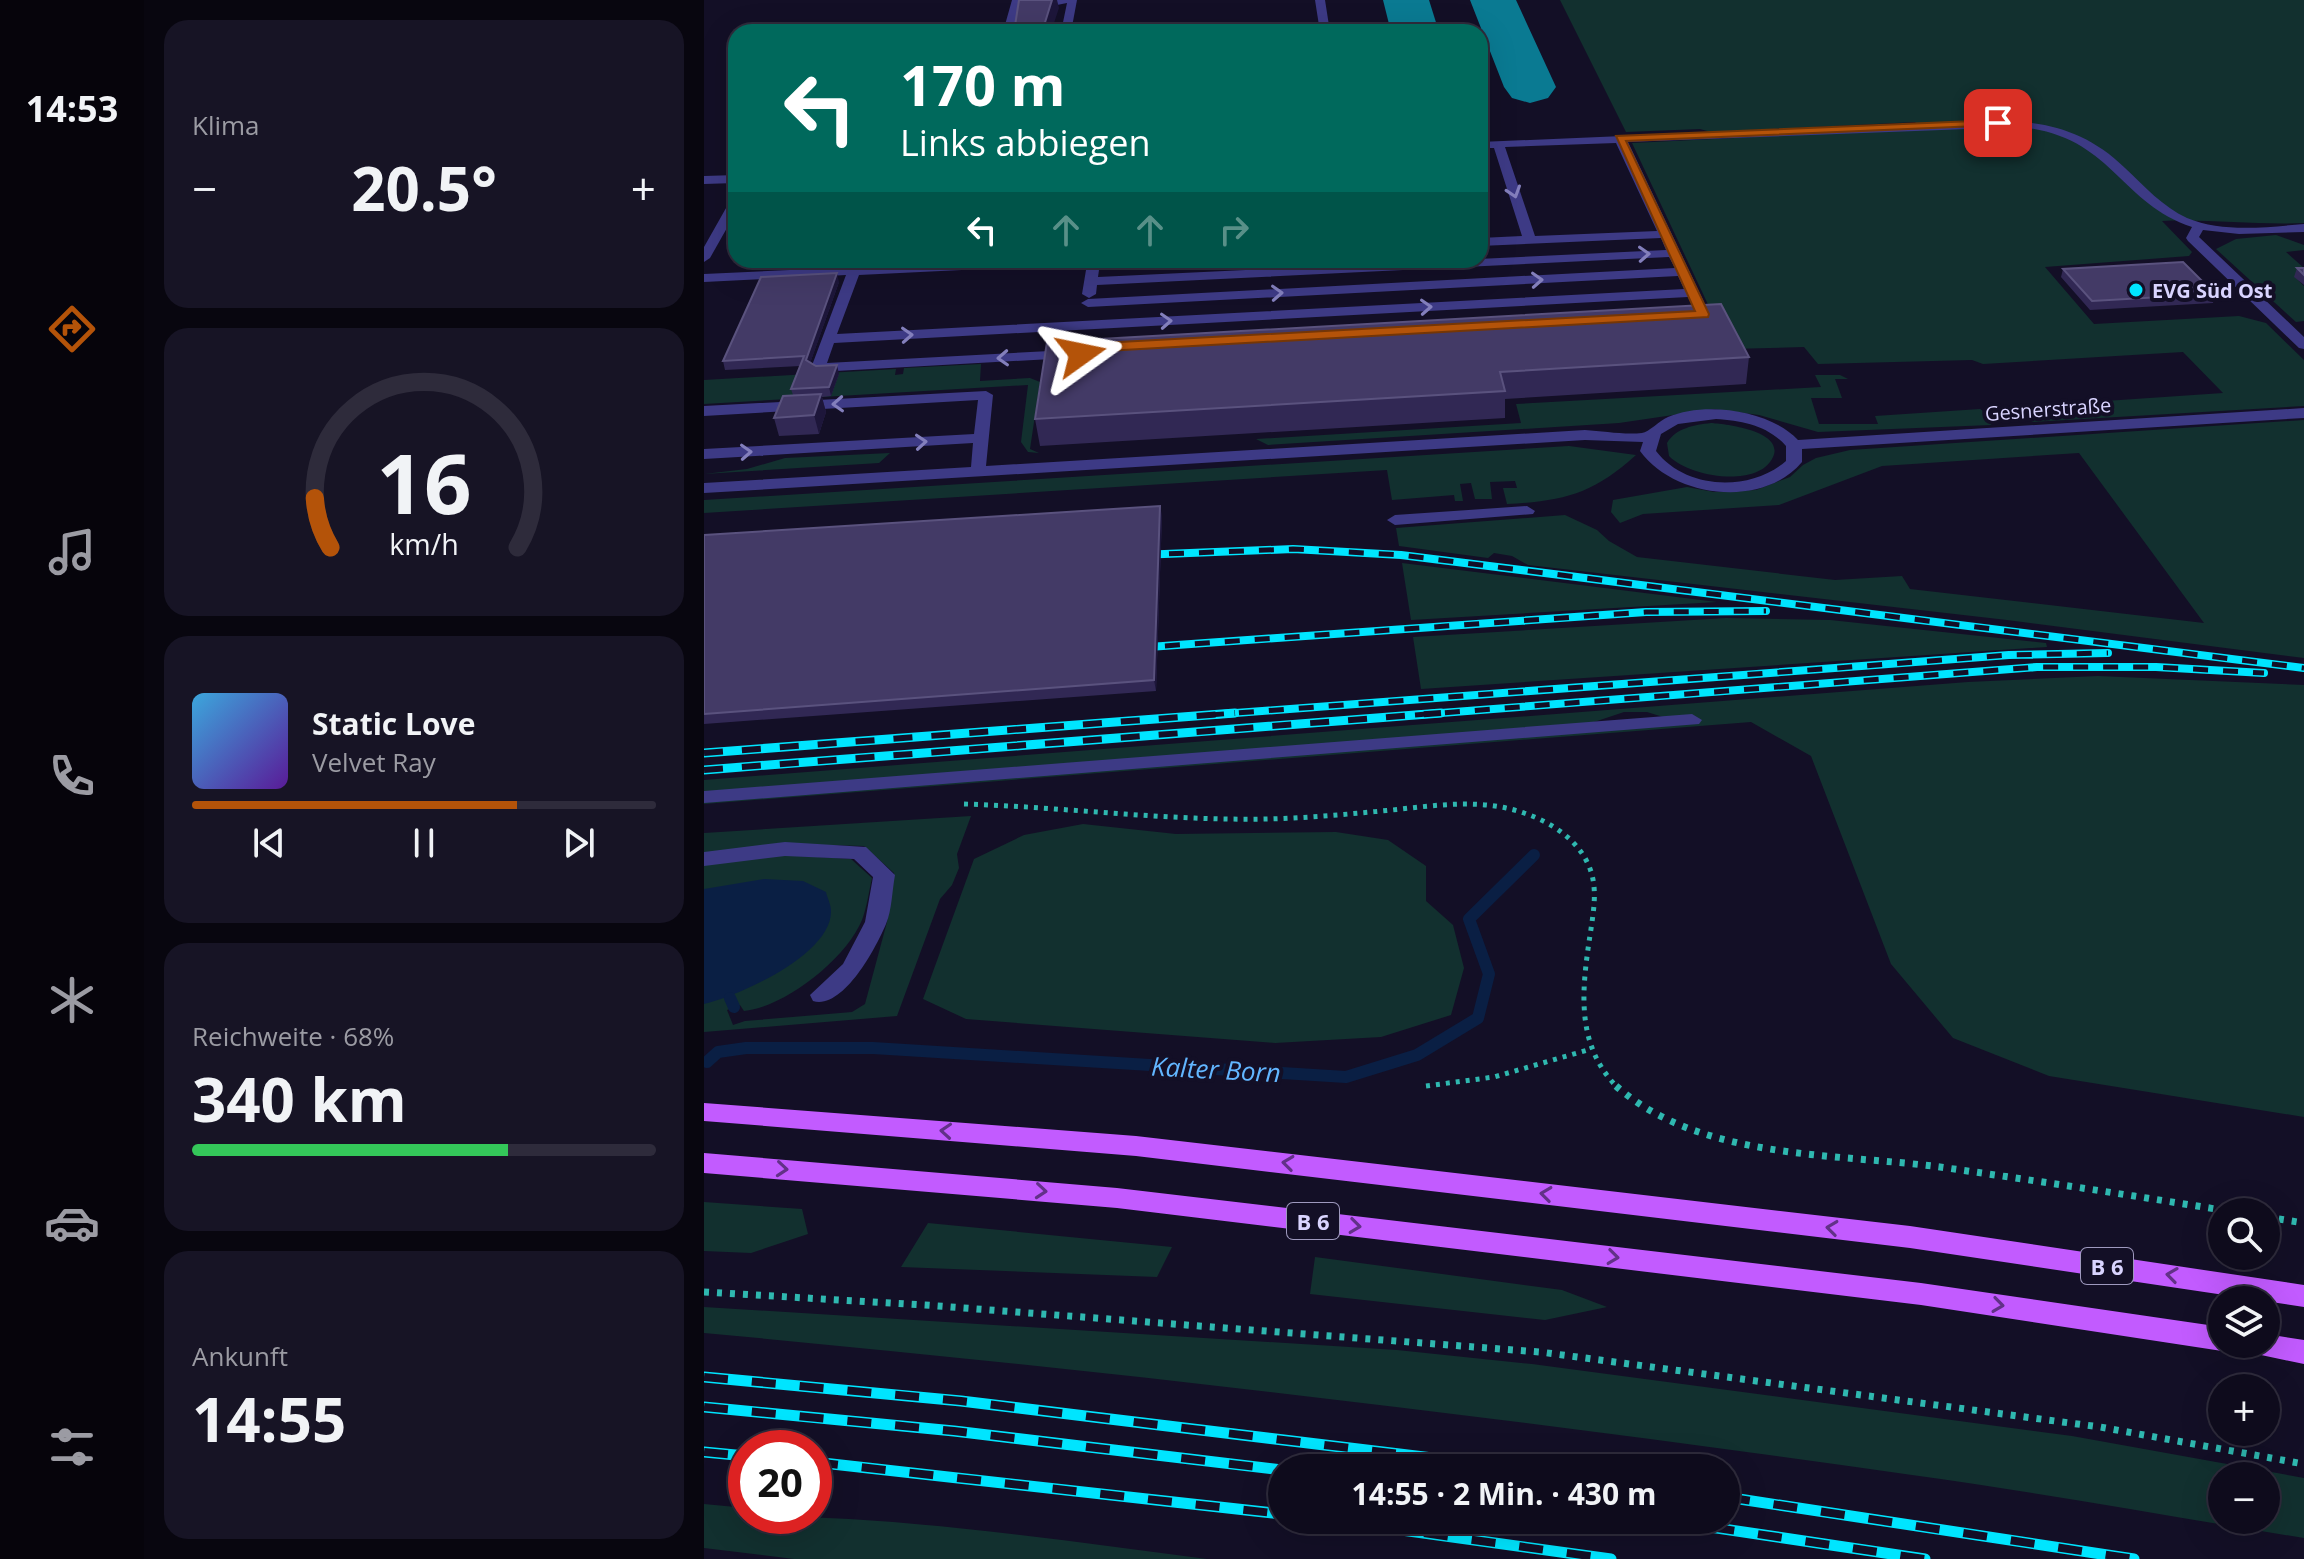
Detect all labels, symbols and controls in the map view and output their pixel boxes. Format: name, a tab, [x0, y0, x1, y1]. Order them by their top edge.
text: 170 m	[900, 46, 1066, 122]
icon: left	[768, 56, 872, 160]
text: 14:53	[26, 84, 118, 133]
pin	[1964, 89, 2032, 157]
icon: arrive	[1976, 101, 2020, 145]
text: Klima	[192, 107, 260, 143]
text: Links abbiegen	[900, 118, 1151, 167]
text: 20.5°	[351, 147, 497, 229]
text: −	[192, 158, 217, 218]
text: +	[631, 158, 656, 218]
one-way arrow	[1505, 184, 1521, 198]
icon: left	[960, 208, 1004, 252]
icon: ahead	[1044, 208, 1088, 252]
icon: ahead	[1128, 208, 1172, 252]
icon: right	[1212, 208, 1256, 252]
one-way arrow	[1638, 246, 1651, 263]
one-way arrow	[1531, 272, 1544, 289]
place label: EVG Süd Ost	[2152, 277, 2273, 304]
marker: EVG Süd Ost	[2127, 281, 2145, 299]
one-way arrow	[1271, 285, 1284, 302]
one-way arrow	[1420, 299, 1433, 316]
icon: directions	[44, 301, 100, 357]
position arrow	[1039, 312, 1123, 396]
one-way arrow	[1160, 313, 1173, 330]
one-way arrow	[901, 327, 914, 344]
one-way arrow	[996, 349, 1009, 366]
street label: Gesnerstraße	[1984, 391, 2112, 427]
one-way arrow	[831, 396, 844, 413]
text: 16	[376, 424, 472, 537]
one-way arrow	[915, 434, 928, 451]
one-way arrow	[740, 444, 753, 461]
icon: music	[44, 524, 100, 580]
text: km/h	[389, 524, 459, 563]
text: Static Love	[312, 703, 475, 744]
text: Velvet Ray	[312, 744, 436, 780]
icon: phone	[44, 748, 100, 804]
icon: previous	[247, 821, 291, 865]
icon: pause	[402, 821, 446, 865]
icon: next	[557, 821, 601, 865]
icon: climate	[44, 972, 100, 1028]
text: Reichweite · 68%	[192, 1018, 394, 1054]
water label: Kalter Born	[1150, 1048, 1282, 1090]
text: 340 km	[192, 1058, 407, 1140]
one-way arrow	[939, 1123, 952, 1140]
one-way arrow	[1281, 1155, 1294, 1172]
one-way arrow	[776, 1160, 789, 1177]
one-way arrow	[1035, 1183, 1048, 1200]
one-way arrow	[1539, 1186, 1553, 1203]
icon: car	[44, 1195, 100, 1251]
map controls	[2208, 1198, 2280, 1534]
button: search	[2208, 1198, 2280, 1270]
road number: B 6	[1287, 1203, 1339, 1239]
one-way arrow	[1349, 1218, 1362, 1235]
one-way arrow	[1825, 1220, 1839, 1237]
road number: B 6	[2081, 1248, 2133, 1284]
one-way arrow	[1607, 1249, 1620, 1266]
one-way arrow	[2165, 1267, 2178, 1284]
button: layers	[2208, 1286, 2280, 1358]
one-way arrow	[1991, 1296, 2005, 1313]
text: Ankunft	[192, 1338, 288, 1374]
button: +	[2208, 1374, 2280, 1446]
text: 14:55	[192, 1378, 346, 1460]
icon: filters	[44, 1419, 100, 1475]
speed limit sign: 20	[728, 1430, 832, 1534]
button: −	[2208, 1462, 2280, 1534]
text: 14:55 · 2 Min. · 430 m	[1352, 1473, 1656, 1514]

